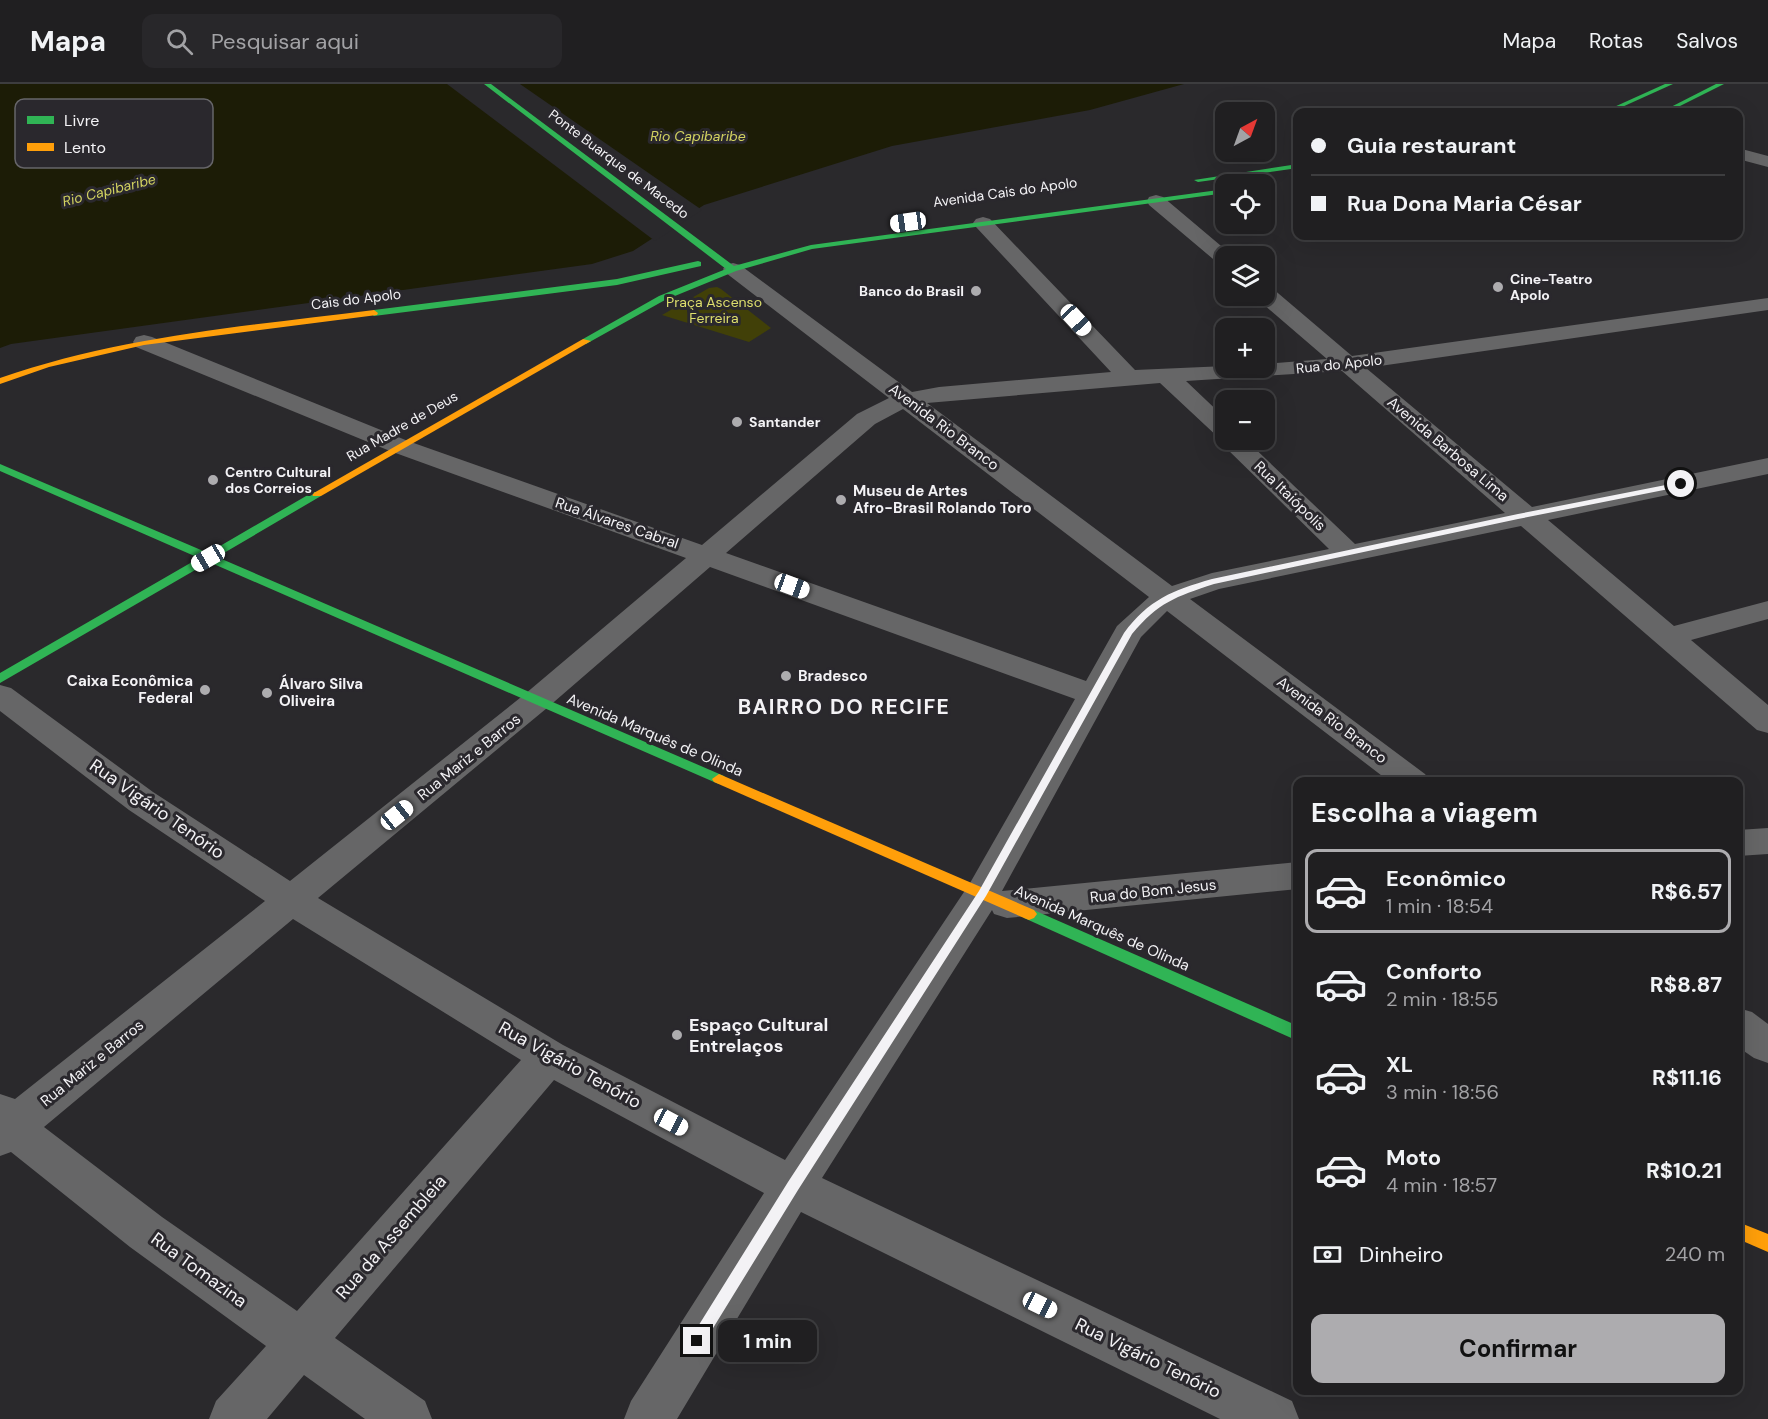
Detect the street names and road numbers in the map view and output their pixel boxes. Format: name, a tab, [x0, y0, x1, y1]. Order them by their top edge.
street label: Ponte Buarque de Macedo	[545, 105, 693, 223]
street label: Avenida Cais do Apolo	[932, 173, 1078, 211]
street label: Cais do Apolo	[310, 285, 402, 313]
street label: Rua do Apolo	[1295, 351, 1383, 377]
street label: Avenida Rio Branco	[885, 379, 1003, 475]
street label: Rua Madre de Deus	[343, 387, 461, 465]
street label: Avenida Barbosa Lima	[1383, 392, 1513, 506]
street label: Rua Itaiópolis	[1250, 457, 1330, 535]
street label: Rua Álvares Cabral	[553, 492, 681, 554]
street label: Avenida Rio Branco	[1273, 672, 1391, 768]
street label: Avenida Marquês de Olinda	[564, 689, 746, 781]
street label: Rua Mariz e Barros	[413, 709, 525, 805]
street label: Rua Vigário Tenório	[85, 753, 229, 865]
street label: Rua do Bom Jesus	[1089, 874, 1217, 908]
street label: Avenida Marquês de Olinda	[1011, 880, 1193, 976]
street label: Rua Mariz e Barros	[36, 1015, 148, 1111]
street label: Rua Vigário Tenório	[494, 1016, 646, 1114]
street label: Rua da Assembleia	[330, 1170, 452, 1304]
street label: Rua Tomazina	[146, 1227, 252, 1313]
street label: Rua Vigário Tenório	[1071, 1312, 1225, 1404]

